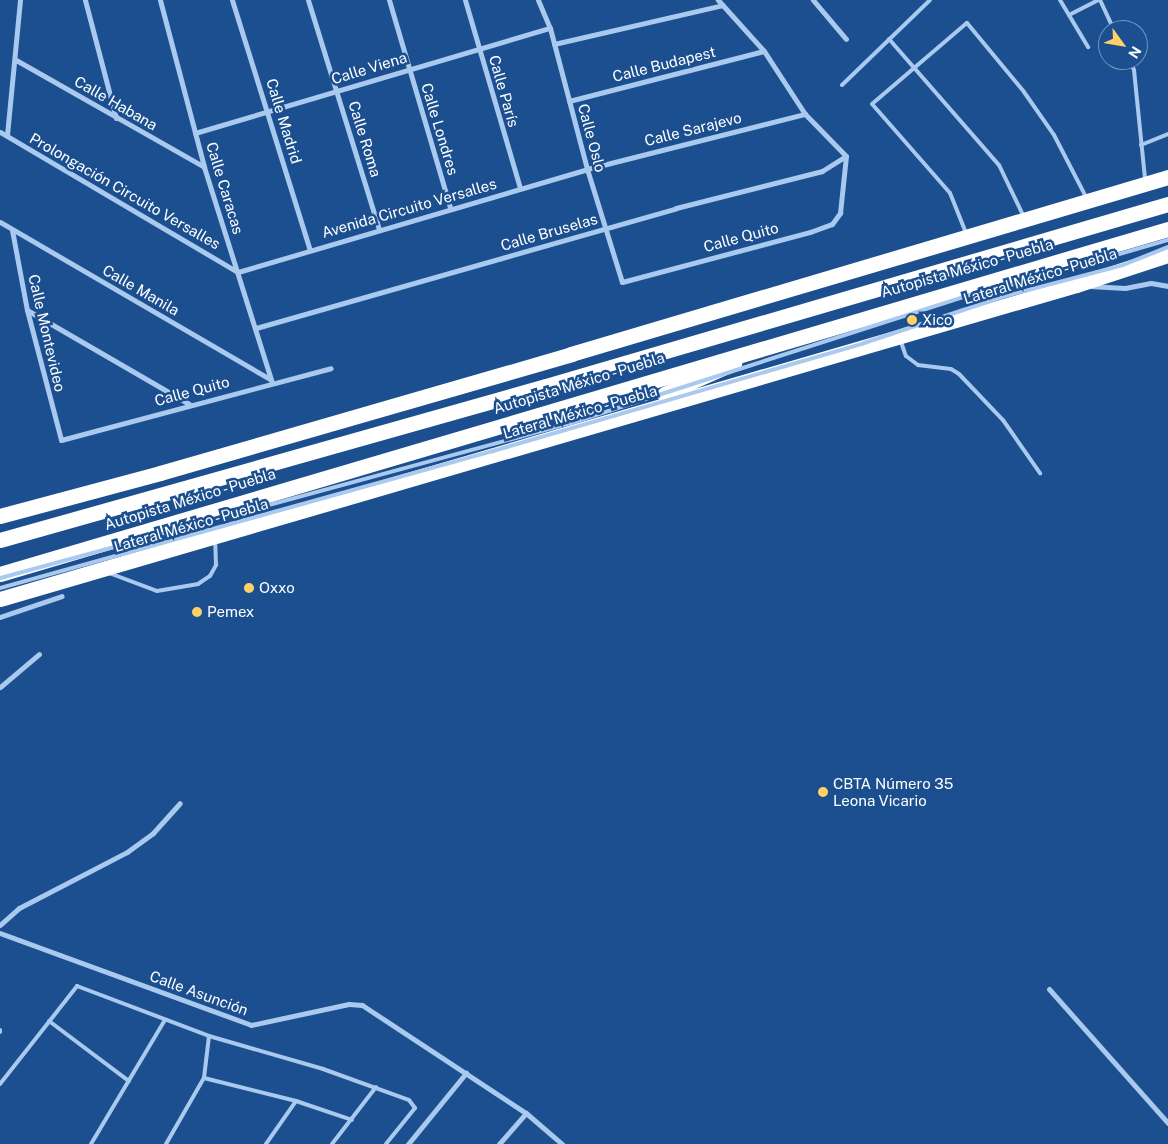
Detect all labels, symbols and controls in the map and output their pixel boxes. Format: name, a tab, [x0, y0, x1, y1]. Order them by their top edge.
north arrow	[1098, 20, 1148, 70]
street label: Calle Budapest	[610, 42, 718, 86]
text: N	[1125, 44, 1145, 61]
street label: Calle Viena	[329, 48, 409, 88]
street label: Calle París	[485, 53, 523, 129]
street label: Calle Habana	[71, 72, 161, 134]
street label: Calle Madrid	[262, 76, 306, 166]
street label: Calle Londres	[417, 81, 463, 177]
street label: Calle Roma	[345, 99, 385, 179]
street label: Calle Oslo	[574, 102, 610, 174]
street label: Calle Sarajevo	[643, 108, 743, 150]
street label: Prolongación Circuito Versalles	[26, 129, 224, 253]
street label: Calle Caracas	[202, 140, 248, 236]
street label: Avenida Circuito Versalles	[319, 174, 499, 242]
street label: Calle Bruselas	[498, 210, 600, 254]
street label: Calle Quito	[701, 218, 781, 256]
street label: Autopista México - Puebla	[877, 234, 1057, 302]
street label: Lateral México - Puebla	[959, 243, 1121, 309]
street label: Calle Manila	[99, 261, 183, 319]
street label: Calle Montevideo	[25, 272, 69, 394]
place label: Xico	[922, 311, 953, 329]
marker: Xico	[906, 314, 918, 326]
street label: Autopista México - Puebla	[489, 348, 669, 418]
street label: Calle Quito	[152, 372, 232, 410]
street label: Lateral México - Puebla	[499, 381, 661, 443]
street label: Autopista México - Puebla	[100, 464, 280, 534]
street label: Lateral México - Puebla	[110, 494, 272, 556]
place label: Oxxo	[259, 579, 295, 597]
marker: Oxxo	[243, 582, 255, 594]
place label: Pemex	[207, 603, 254, 621]
marker: Pemex	[191, 606, 203, 618]
place label: CBTA Número 35 Leona Vicario	[833, 774, 953, 809]
marker: CBTA Número 35 Leona Vicario	[817, 786, 829, 798]
street label: Calle Asunción	[147, 967, 251, 1019]

